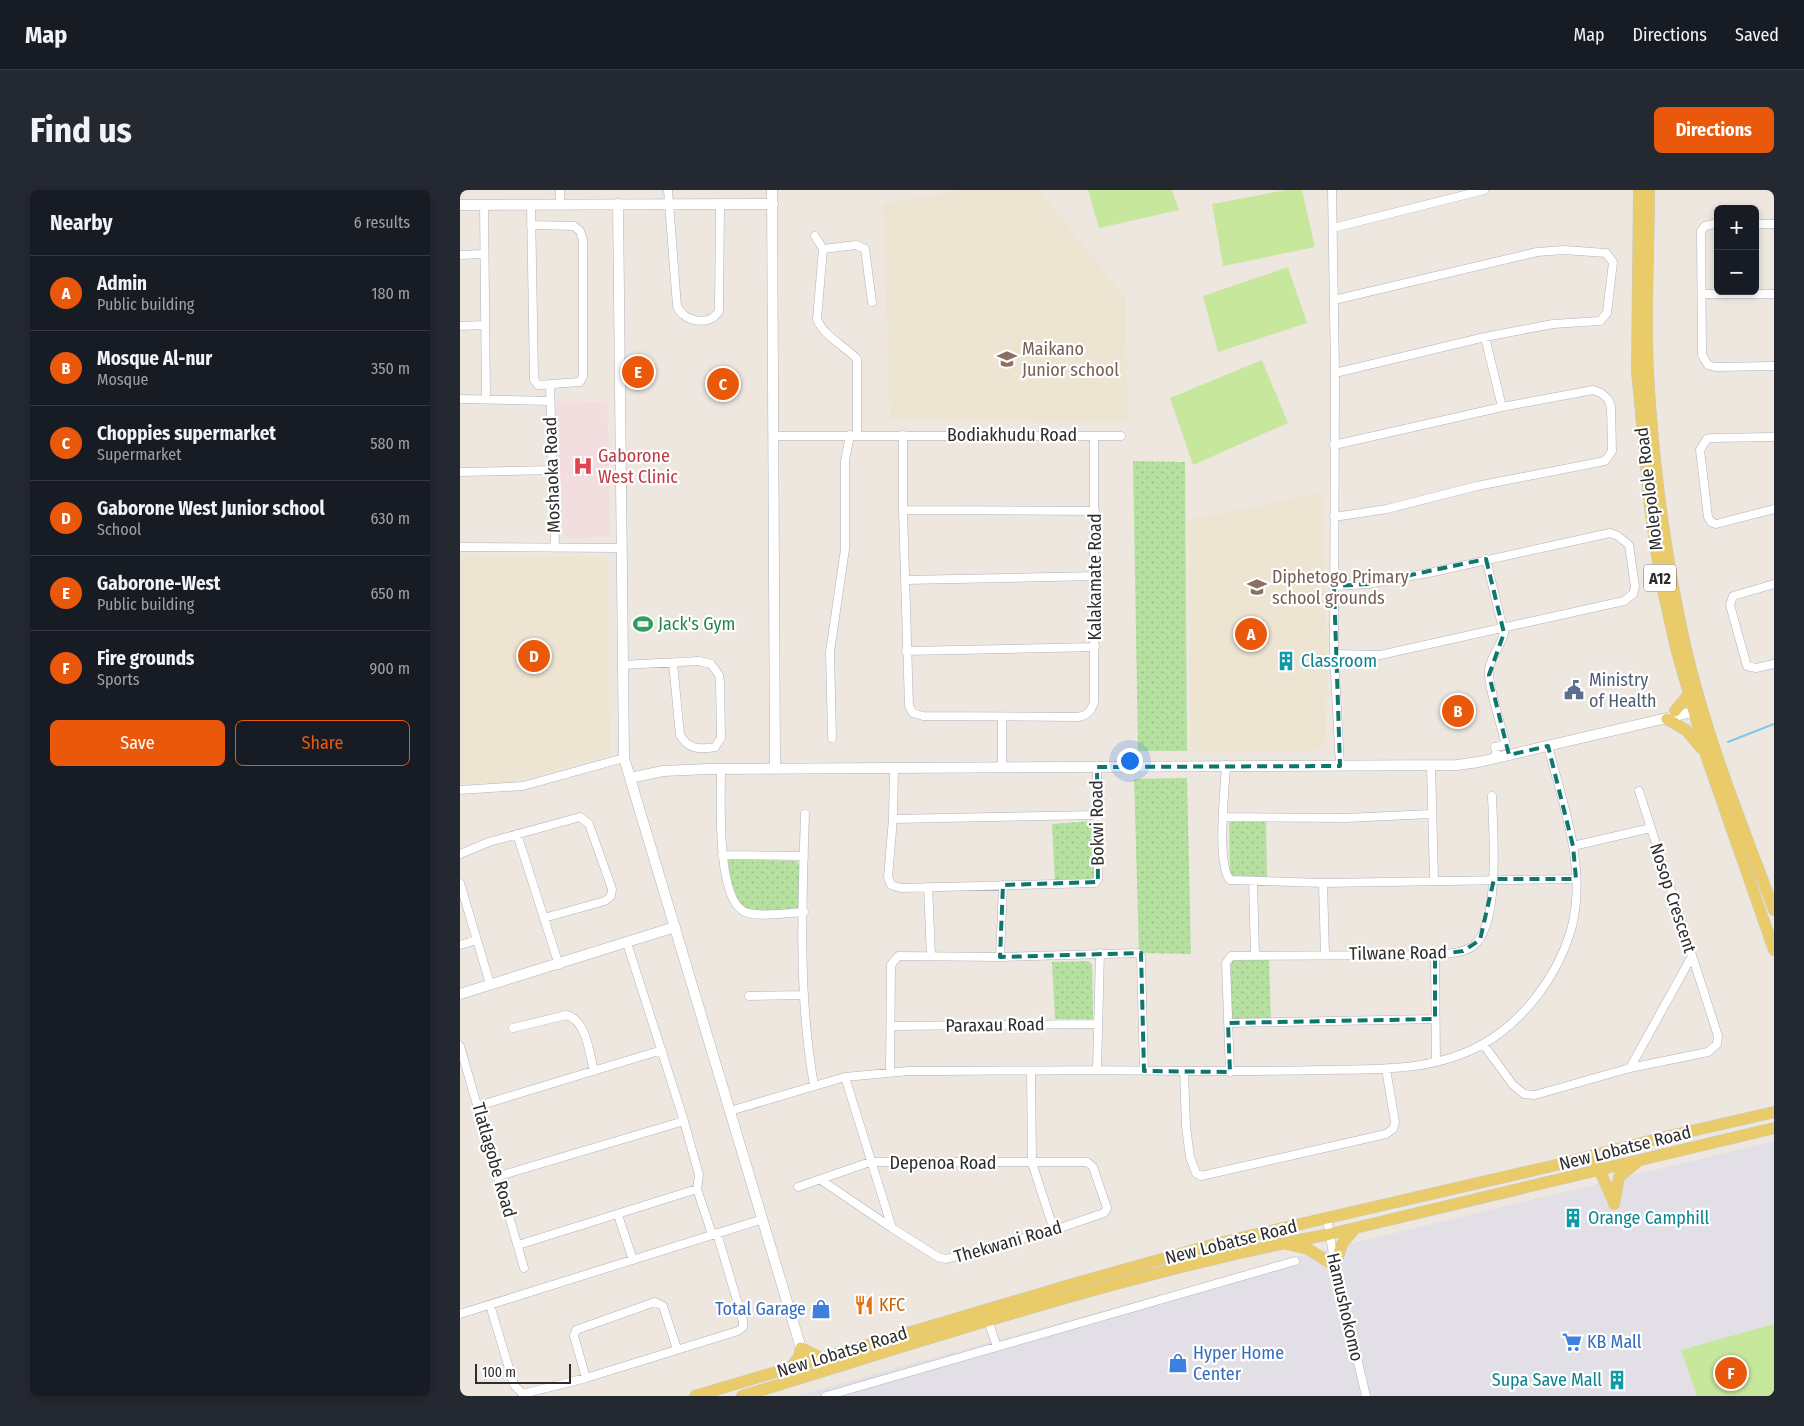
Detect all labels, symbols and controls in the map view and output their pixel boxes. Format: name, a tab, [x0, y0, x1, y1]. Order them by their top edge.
text: Map	[25, 21, 67, 49]
text: Map	[1573, 24, 1605, 46]
text: Directions	[1633, 24, 1707, 46]
text: Saved	[1735, 24, 1779, 46]
button: Directions	[1654, 107, 1774, 153]
text: Find us	[30, 109, 132, 151]
map controls	[1714, 205, 1759, 295]
button: +	[1714, 205, 1759, 250]
text: Nearby	[50, 210, 112, 236]
text: 6 results	[354, 213, 410, 232]
button: −	[1714, 250, 1759, 295]
text: Admin	[97, 272, 147, 295]
text: A	[62, 284, 70, 303]
text: 180 m	[371, 284, 410, 303]
text: Public building	[97, 295, 194, 314]
place label: Maikano Junior school	[1022, 338, 1119, 381]
text: Mosque Al-nur	[97, 347, 212, 370]
school or university icon: Maikano Junior school	[996, 348, 1018, 370]
pin: E	[622, 353, 654, 391]
text: B	[62, 359, 70, 378]
text: 350 m	[371, 359, 410, 378]
pin: C	[707, 365, 739, 403]
text: Mosque	[97, 370, 148, 389]
street label: Moshaoka Road	[539, 417, 565, 533]
text: Choppies supermarket	[97, 422, 276, 445]
street label: Bodiakhudu Road	[947, 424, 1077, 446]
street label: Molepolole Road	[1631, 426, 1667, 552]
text: C	[62, 434, 70, 453]
text: 580 m	[370, 434, 410, 453]
text: Supermarket	[97, 445, 181, 464]
place label: Gaborone West Clinic	[598, 445, 678, 488]
hospital icon: Gaborone West Clinic	[572, 455, 594, 477]
text: Gaborone West Junior school	[97, 497, 325, 520]
text: D	[61, 509, 71, 528]
text: 630 m	[371, 509, 410, 528]
street label: Kalakamate Road	[1084, 513, 1106, 641]
text: School	[97, 520, 141, 539]
road number: A12	[1644, 564, 1676, 592]
place label: Diphetogo Primary school grounds	[1272, 566, 1409, 609]
text: Gaborone-West	[97, 572, 221, 595]
school or university icon: Diphetogo Primary school grounds	[1246, 576, 1268, 598]
text: E	[62, 584, 70, 603]
text: 650 m	[370, 584, 410, 603]
text: Public building	[97, 595, 194, 614]
sports icon: Jack's Gym	[632, 613, 654, 635]
place label: Jack's Gym	[658, 613, 735, 635]
pin: A	[1235, 615, 1267, 653]
pin: D	[518, 637, 550, 675]
text: Fire grounds	[97, 647, 194, 670]
building icon: Classroom	[1275, 650, 1297, 672]
place label: Classroom	[1301, 650, 1377, 672]
text: F	[62, 659, 70, 678]
text: 900 m	[369, 659, 410, 678]
place label: Ministry of Health	[1589, 669, 1657, 712]
text: Sports	[97, 670, 140, 689]
public building icon: Ministry of Health	[1563, 679, 1585, 701]
pin: B	[1442, 692, 1474, 730]
button: Save	[50, 720, 225, 766]
button: Share	[235, 720, 410, 766]
your location	[1117, 748, 1143, 774]
street label: Bokwi Road	[1085, 780, 1109, 866]
street label: Nosop Crescent	[1645, 840, 1701, 956]
street label: Tilwane Road	[1349, 941, 1447, 965]
street label: Paraxau Road	[945, 1013, 1045, 1037]
street label: Tlatlagobe Road	[467, 1100, 521, 1220]
street label: New Lobatse Road	[1557, 1121, 1693, 1175]
street label: Depenoa Road	[890, 1152, 996, 1174]
building icon: Orange Camphill	[1562, 1207, 1584, 1229]
place label: Orange Camphill	[1588, 1207, 1710, 1229]
street label: New Lobatse Road	[1163, 1215, 1299, 1269]
street label: Thekwani Road	[952, 1216, 1064, 1268]
street label: Hamushokomo	[1322, 1251, 1368, 1363]
restaurant icon: KFC	[853, 1294, 875, 1316]
place label: KFC	[879, 1294, 905, 1316]
place label: Total Garage	[715, 1298, 806, 1320]
shop icon: Total Garage	[810, 1298, 832, 1320]
street label: New Lobatse Road	[774, 1322, 910, 1382]
supermarket icon: KB Mall	[1561, 1331, 1583, 1353]
place label: KB Mall	[1587, 1331, 1642, 1353]
place label: Hyper Home Center	[1193, 1342, 1284, 1385]
shop icon: Hyper Home Center	[1167, 1352, 1189, 1374]
pin: F	[1715, 1354, 1747, 1392]
scale bar	[475, 1361, 571, 1384]
text: 100 m	[482, 1364, 516, 1381]
place label: Supa Save Mall	[1492, 1369, 1602, 1391]
building icon: Supa Save Mall	[1606, 1369, 1628, 1391]

